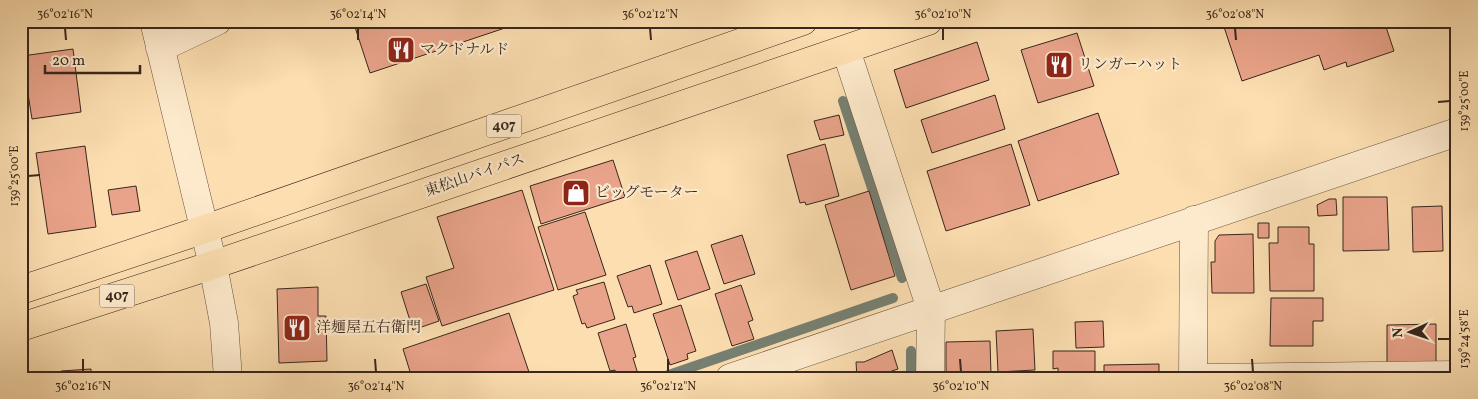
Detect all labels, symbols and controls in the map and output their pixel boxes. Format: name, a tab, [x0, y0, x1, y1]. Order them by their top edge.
text: 36°02'16"N	[37, 7, 93, 23]
text: 36°02'14"N	[330, 7, 386, 23]
text: 36°02'12"N	[622, 7, 678, 23]
text: 36°02'10"N	[915, 7, 972, 23]
text: 36°02'08"N	[1206, 7, 1264, 23]
restaurant icon: マクドナルド	[386, 35, 416, 65]
place label: マクドナルド	[420, 40, 509, 61]
scale bar	[45, 42, 140, 74]
restaurant icon: リンガーハット	[1044, 50, 1074, 80]
text: 20 m	[52, 51, 85, 72]
place label: リンガーハット	[1078, 55, 1182, 76]
text: 139°25'00"E	[1457, 70, 1473, 132]
road number: 407	[486, 114, 522, 138]
text: 139°25'00"E	[7, 145, 23, 207]
street label: 東松山バイパス	[422, 149, 528, 203]
shop icon: ビッグモーター	[561, 178, 591, 208]
place label: ビッグモーター	[595, 183, 699, 204]
road number: 407	[100, 284, 134, 308]
north arrow	[1386, 306, 1436, 356]
text: 139°24'58"E	[1457, 309, 1473, 369]
restaurant icon: 洋麺屋五右衛門	[282, 313, 312, 343]
place label: 洋麺屋五右衛門	[316, 318, 421, 339]
text: N	[1389, 327, 1408, 338]
text: 36°02'16"N	[55, 379, 111, 395]
text: 36°02'14"N	[348, 379, 404, 395]
text: 36°02'12"N	[640, 379, 696, 395]
text: 36°02'10"N	[933, 379, 990, 395]
text: 36°02'08"N	[1224, 379, 1282, 395]

